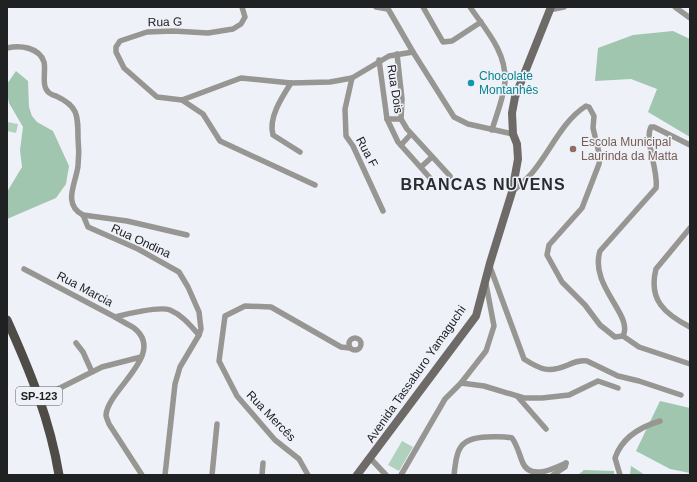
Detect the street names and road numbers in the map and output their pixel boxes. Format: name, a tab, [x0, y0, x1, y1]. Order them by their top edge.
street label: Rua G	[148, 15, 182, 29]
street label: Rua Dois	[384, 64, 406, 114]
street label: Rua F	[353, 134, 381, 170]
street label: Rua Ondina	[109, 221, 173, 261]
street label: Rua Marcia	[55, 268, 116, 310]
street label: Avenida Tassaburo Yamaguchi	[363, 303, 469, 445]
road number: SP-123	[16, 387, 62, 405]
street label: Rua Mercês	[243, 388, 299, 444]

